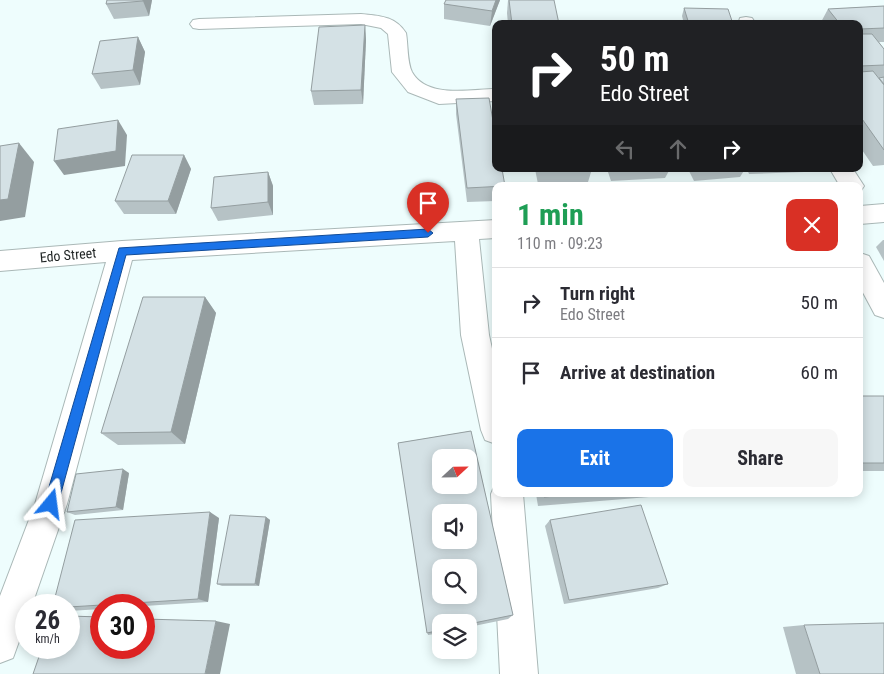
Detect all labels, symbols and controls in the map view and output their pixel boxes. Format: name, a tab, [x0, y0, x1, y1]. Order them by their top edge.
text: 50 m	[600, 39, 669, 80]
icon: right	[517, 40, 582, 105]
text: Edo Street	[600, 81, 689, 106]
icon: left	[611, 135, 639, 163]
icon: ahead	[664, 135, 692, 163]
icon: right	[717, 135, 745, 163]
pin	[407, 182, 449, 233]
icon: arrive	[414, 189, 442, 217]
text: 1 min	[517, 197, 584, 232]
button: close	[786, 199, 838, 251]
text: 110 m · 09:23	[517, 234, 603, 253]
street label: Edo Street	[39, 245, 97, 265]
text: Turn right	[560, 282, 635, 305]
icon: right	[517, 289, 545, 317]
text: 50 m	[801, 291, 838, 314]
text: Edo Street	[560, 305, 625, 324]
icon: arrive	[517, 359, 545, 387]
text: Arrive at destination	[560, 361, 715, 384]
text: 60 m	[801, 361, 838, 384]
button: Exit	[517, 429, 673, 487]
button: Share	[683, 429, 838, 487]
north arrow	[432, 449, 478, 494]
map controls	[432, 449, 477, 659]
position arrow	[24, 477, 76, 529]
button: sound	[432, 504, 477, 549]
button: search	[432, 559, 477, 604]
speed limit sign: 30	[90, 594, 155, 659]
text: 26	[35, 606, 60, 635]
button: layers	[432, 614, 477, 659]
text: km/h	[35, 632, 60, 646]

